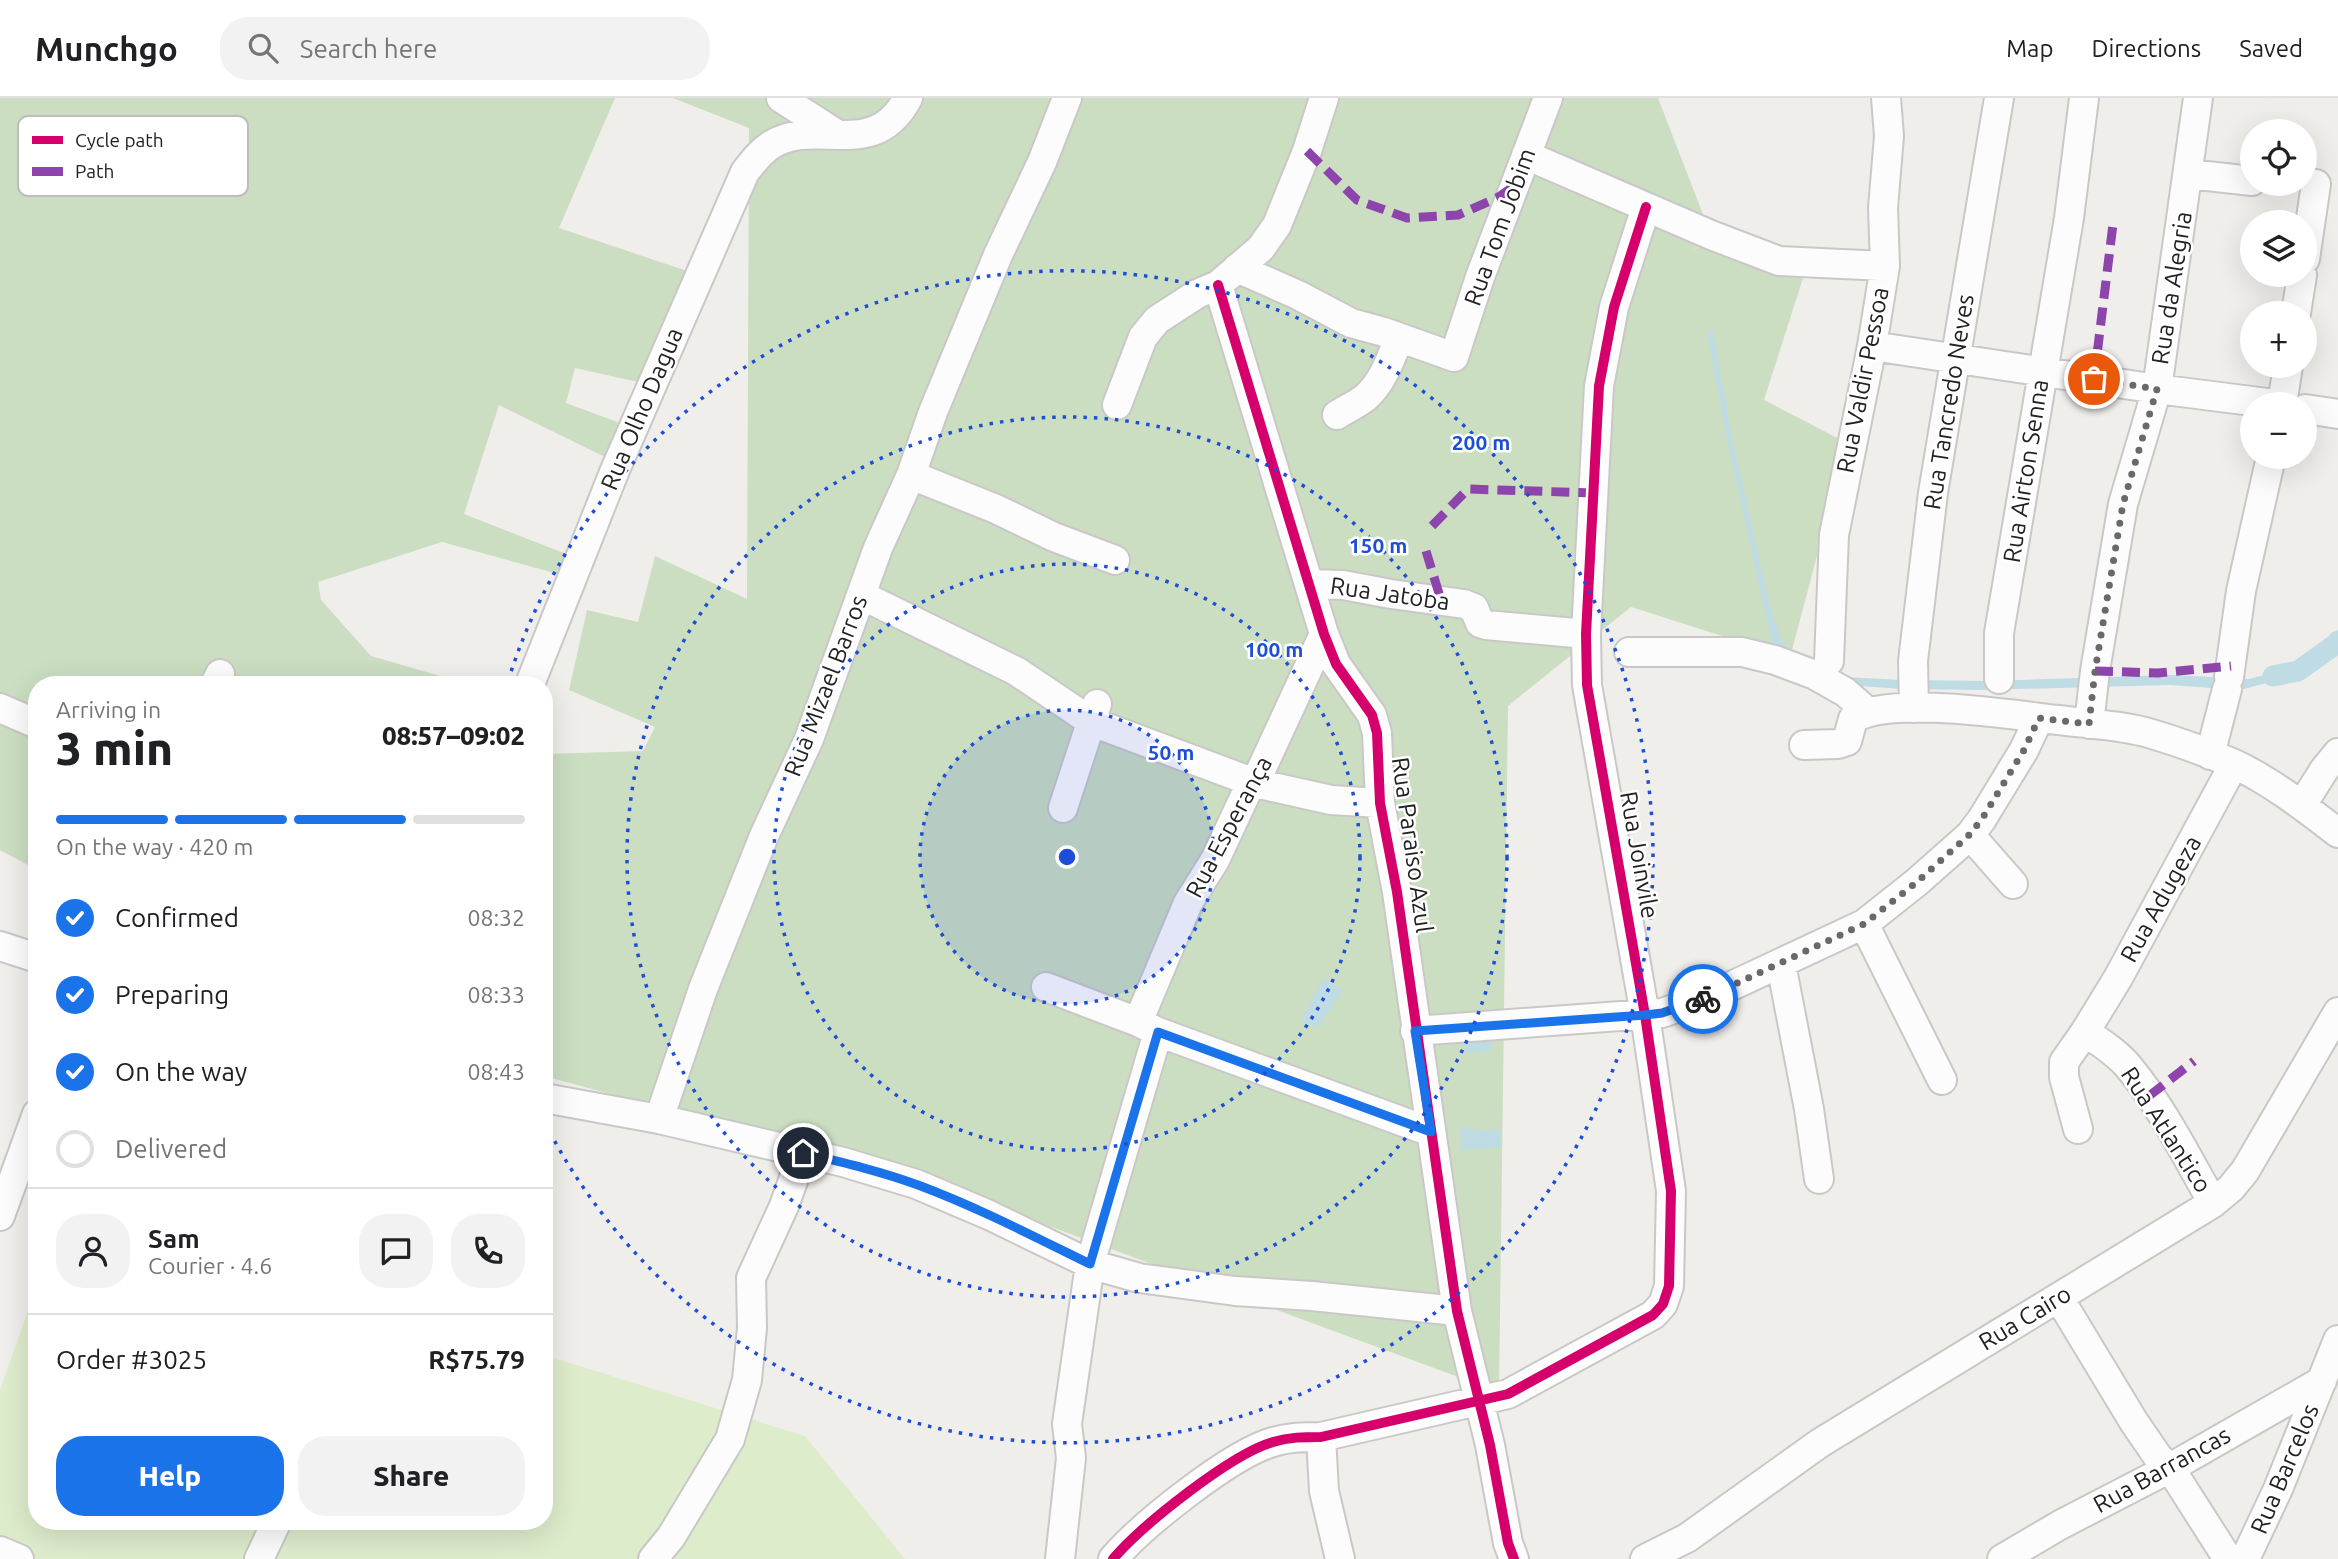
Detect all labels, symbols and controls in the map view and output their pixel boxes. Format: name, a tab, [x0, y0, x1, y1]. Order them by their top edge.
search box	[220, 17, 710, 80]
icon: search	[244, 29, 282, 67]
text: Munchgo	[35, 30, 178, 67]
text: Search here	[300, 34, 437, 63]
text: Map	[2006, 35, 2053, 62]
text: Directions	[2091, 35, 2201, 62]
text: Saved	[2239, 35, 2303, 62]
legend	[18, 116, 248, 196]
map controls	[2240, 119, 2317, 469]
button: locate	[2240, 119, 2317, 196]
text: Cycle path	[75, 129, 164, 151]
street label: Rua Tom Jobim	[1459, 145, 1540, 309]
text: Path	[75, 160, 114, 182]
street label: Rua da Alegria	[2146, 209, 2197, 366]
button: layers	[2240, 210, 2317, 287]
street label: Rua Valdir Pessoa	[1831, 285, 1894, 475]
street label: Rua Tancredo Neves	[1918, 292, 1979, 512]
button: +	[2240, 301, 2317, 378]
street label: Rua Olho Dagua	[595, 324, 688, 494]
pin	[2064, 349, 2124, 409]
icon: bag	[2075, 360, 2113, 398]
street label: Rua Airton Senna	[1998, 377, 2053, 565]
button: −	[2240, 392, 2317, 469]
text: 200 m	[1452, 430, 1510, 454]
text: 150 m	[1349, 533, 1407, 557]
street label: Rua Jatoba	[1329, 572, 1452, 615]
street label: Rua Mizael Barros	[779, 591, 872, 780]
text: 100 m	[1245, 637, 1303, 661]
text: Arriving in	[56, 697, 161, 722]
text: 08:57–09:02	[382, 721, 525, 750]
text: 3 min	[56, 722, 173, 774]
text: 50 m	[1148, 740, 1194, 764]
street label: Rua Esperança	[1180, 751, 1277, 902]
street label: Rua Paraiso Azul	[1387, 755, 1438, 935]
street label: Rua Joinvile	[1615, 789, 1664, 921]
street label: Rua Adugeza	[2115, 831, 2206, 967]
text: On the way · 420 m	[56, 834, 253, 859]
centre of rings	[1055, 845, 1079, 869]
icon: check	[56, 899, 94, 937]
text: Confirmed	[115, 903, 239, 932]
text: 08:32	[467, 905, 525, 930]
courier	[1668, 964, 1738, 1034]
icon: check	[56, 976, 94, 1014]
text: Preparing	[115, 980, 229, 1009]
icon: bike	[1684, 980, 1722, 1018]
text: 08:33	[467, 982, 525, 1007]
icon: check	[56, 1053, 94, 1091]
text: On the way	[115, 1057, 247, 1086]
text: 08:43	[467, 1059, 525, 1084]
street label: Rua Atlantico	[2116, 1062, 2217, 1198]
pin	[773, 1123, 833, 1183]
text: Delivered	[115, 1134, 227, 1163]
icon: home	[784, 1134, 822, 1172]
button: person	[56, 1214, 130, 1288]
button: chat	[359, 1214, 433, 1288]
button: phone	[451, 1214, 525, 1288]
text: Sam	[148, 1224, 200, 1253]
text: Courier · 4.6	[148, 1253, 272, 1278]
street label: Rua Cairo	[1974, 1280, 2076, 1356]
text: Order #3025	[56, 1345, 207, 1374]
text: R$75.79	[428, 1345, 525, 1374]
street label: Rua Barcelos	[2245, 1400, 2324, 1538]
street label: Rua Barrancas	[2089, 1421, 2235, 1518]
button: Help	[56, 1436, 284, 1516]
button: Share	[298, 1436, 525, 1516]

